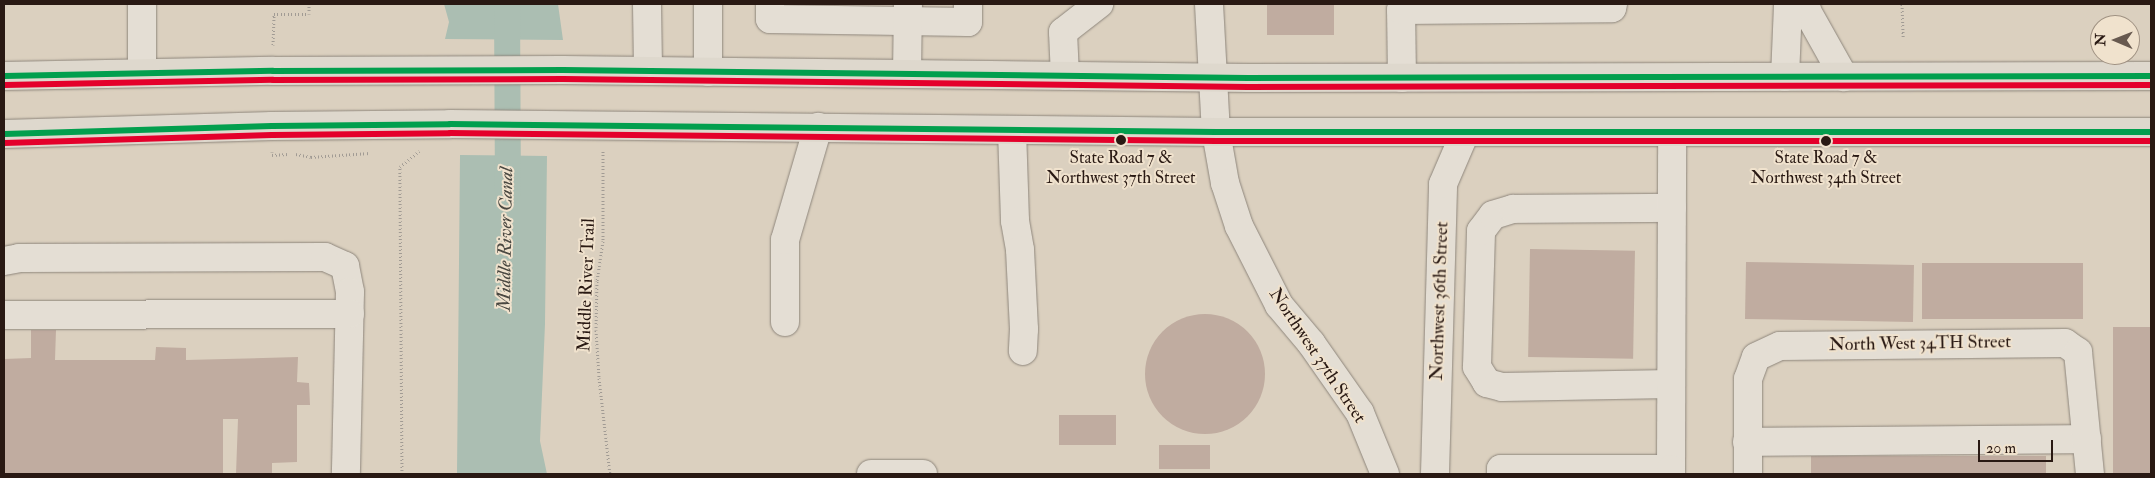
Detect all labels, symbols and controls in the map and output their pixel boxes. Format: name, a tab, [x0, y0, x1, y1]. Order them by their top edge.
north arrow	[2090, 15, 2140, 65]
text: N	[2092, 33, 2109, 46]
marker: State Road 7 & Northwest 37th Street	[1116, 135, 1126, 145]
marker: State Road 7 & Northwest 34th Street	[1821, 136, 1831, 146]
place label: State Road 7 & Northwest 37th Street	[1046, 148, 1196, 188]
place label: State Road 7 & Northwest 34th Street	[1751, 148, 1901, 188]
water label: Middle River Canal	[493, 167, 519, 311]
street label: Middle River Trail	[574, 218, 600, 352]
street label: Northwest 36th Street	[1426, 221, 1454, 381]
street label: Northwest 37th Street	[1264, 284, 1370, 428]
street label: North West 34TH Street	[1829, 332, 2011, 356]
scale bar	[1980, 430, 2055, 462]
text: 20 m	[1986, 439, 2016, 458]

